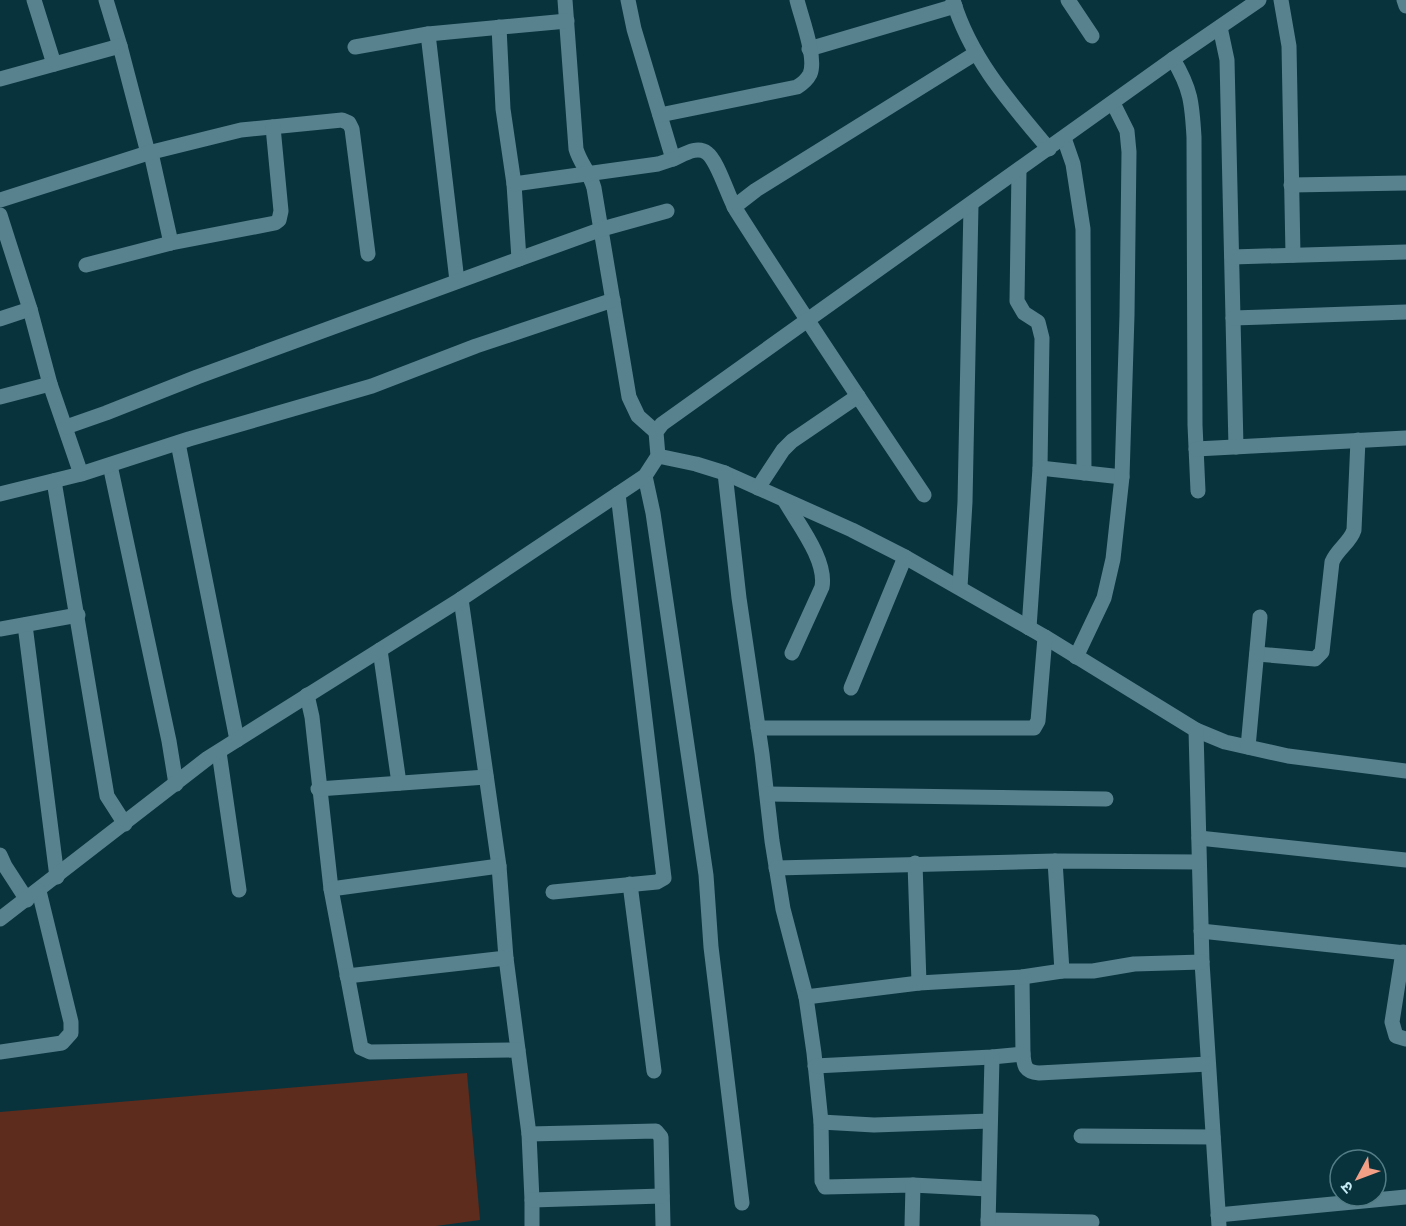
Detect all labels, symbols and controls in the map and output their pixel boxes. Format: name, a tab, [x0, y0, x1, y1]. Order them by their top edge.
north arrow	[1328, 1148, 1388, 1208]
text: उ	[1335, 1177, 1357, 1199]

